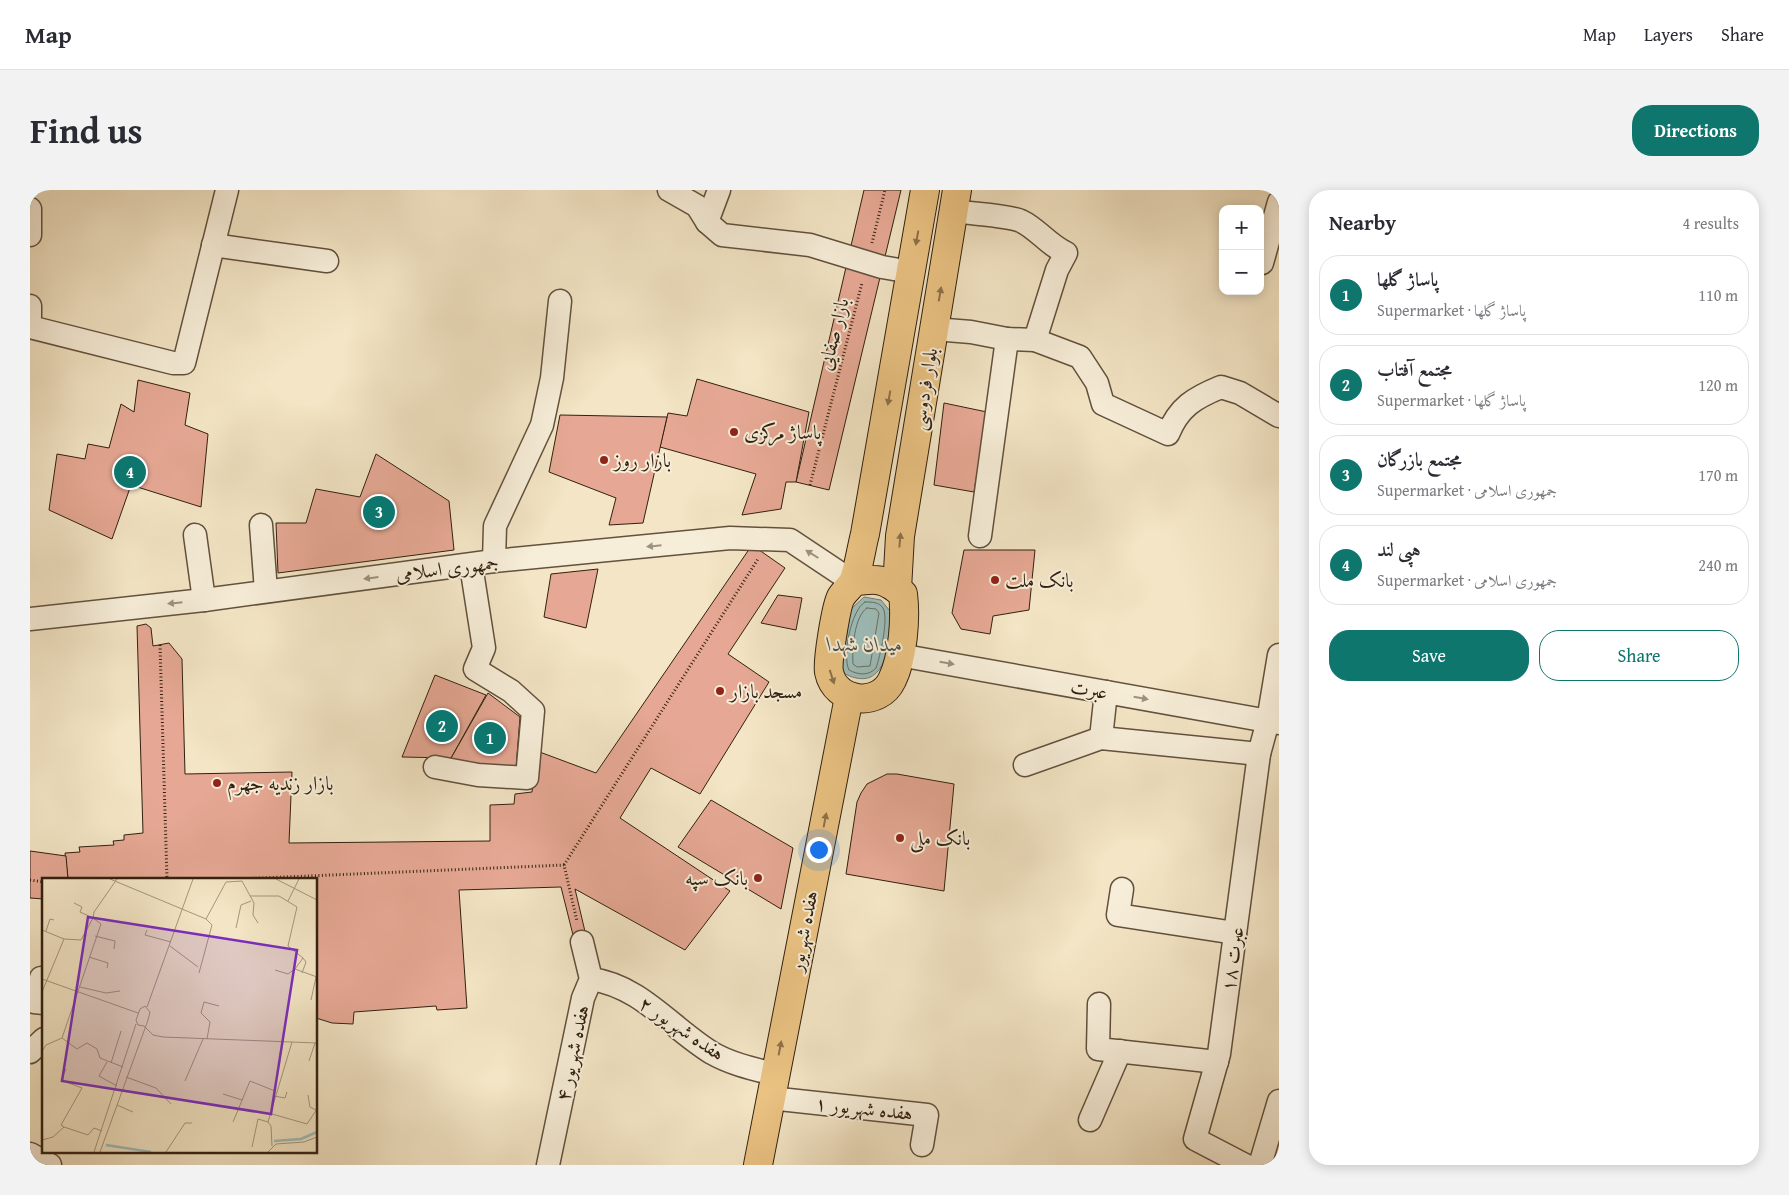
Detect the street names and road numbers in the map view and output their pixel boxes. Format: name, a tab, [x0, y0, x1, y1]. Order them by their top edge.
street label: بازار صفایی	[810, 295, 856, 373]
street label: بلوار فردوسی	[903, 346, 945, 432]
street label: جمهوری اسلامی	[394, 547, 500, 588]
street label: عبرت	[1068, 671, 1110, 706]
street label: هفده شهریور	[780, 888, 825, 976]
street label: عبرت ۱۸	[1213, 925, 1250, 993]
street label: هفده شهریور ۲	[634, 988, 731, 1067]
street label: هفده شهریور ۴	[547, 1002, 596, 1104]
street label: هفده شهریور ۱	[814, 1088, 914, 1127]

